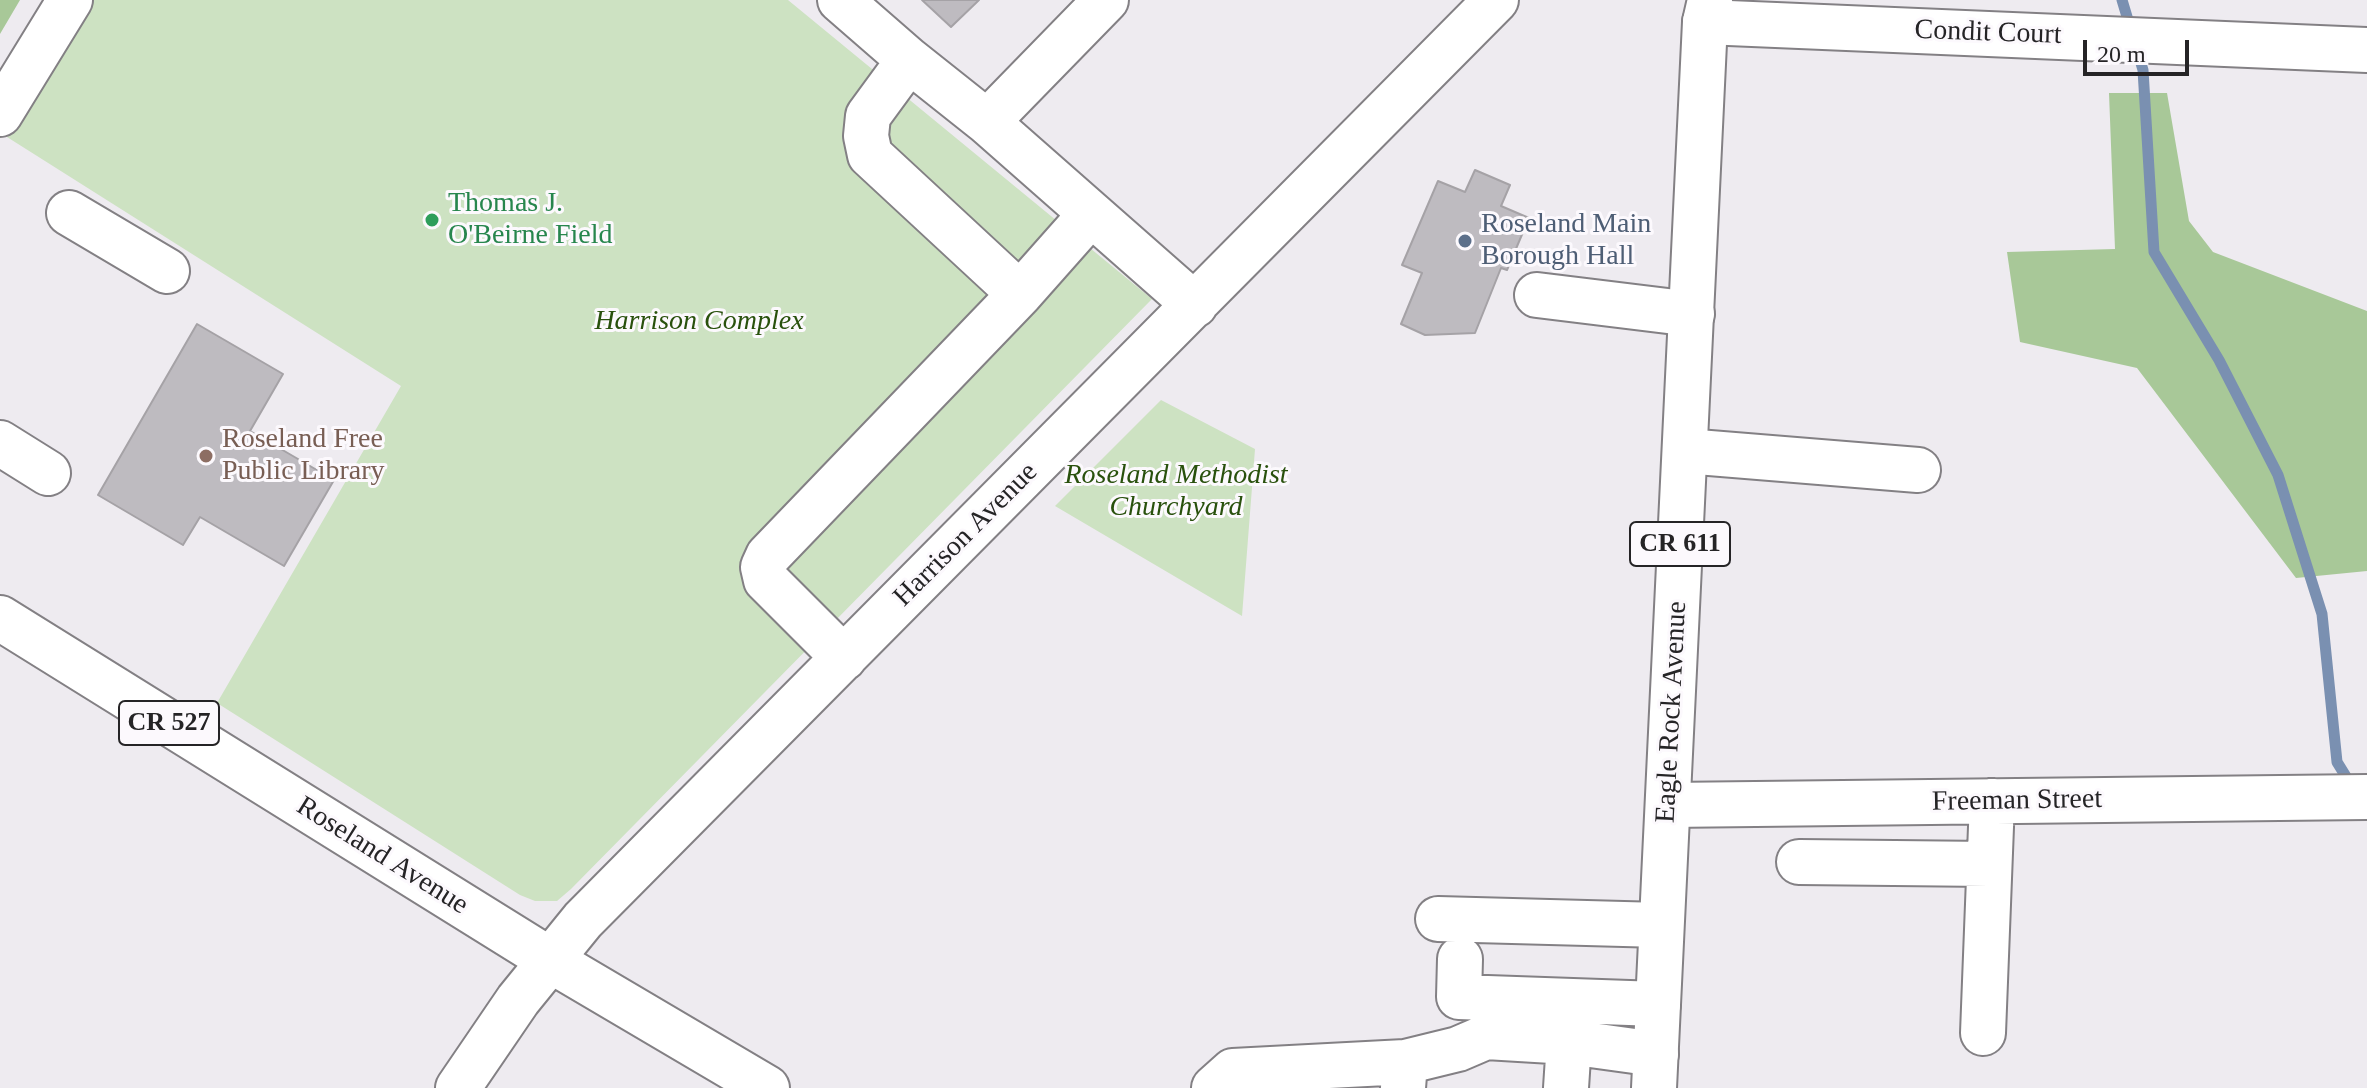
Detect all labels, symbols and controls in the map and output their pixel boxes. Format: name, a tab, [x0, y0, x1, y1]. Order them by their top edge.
street label: Condit Court	[1914, 14, 2062, 52]
scale bar	[2087, 24, 2193, 74]
text: 20 m	[2097, 41, 2146, 67]
place label: Thomas J. O'Beirne Field	[448, 187, 612, 253]
place label: Roseland Main Borough Hall	[1481, 208, 1651, 274]
marker: Thomas J. O'Beirne Field	[423, 211, 441, 229]
marker: Roseland Main Borough Hall	[1456, 232, 1474, 250]
park label: Harrison Complex	[594, 305, 804, 339]
place label: Roseland Free Public Library	[222, 423, 385, 489]
marker: Roseland Free Public Library	[197, 447, 215, 465]
street label: Harrison Avenue	[887, 456, 1045, 614]
park label: Roseland Methodist Churchyard	[1064, 459, 1288, 525]
road number: CR 611	[1630, 522, 1730, 566]
street label: Eagle Rock Avenue	[1649, 600, 1695, 824]
road number: CR 527	[119, 701, 219, 745]
street label: Freeman Street	[1932, 783, 2102, 819]
street label: Roseland Avenue	[290, 790, 474, 922]

